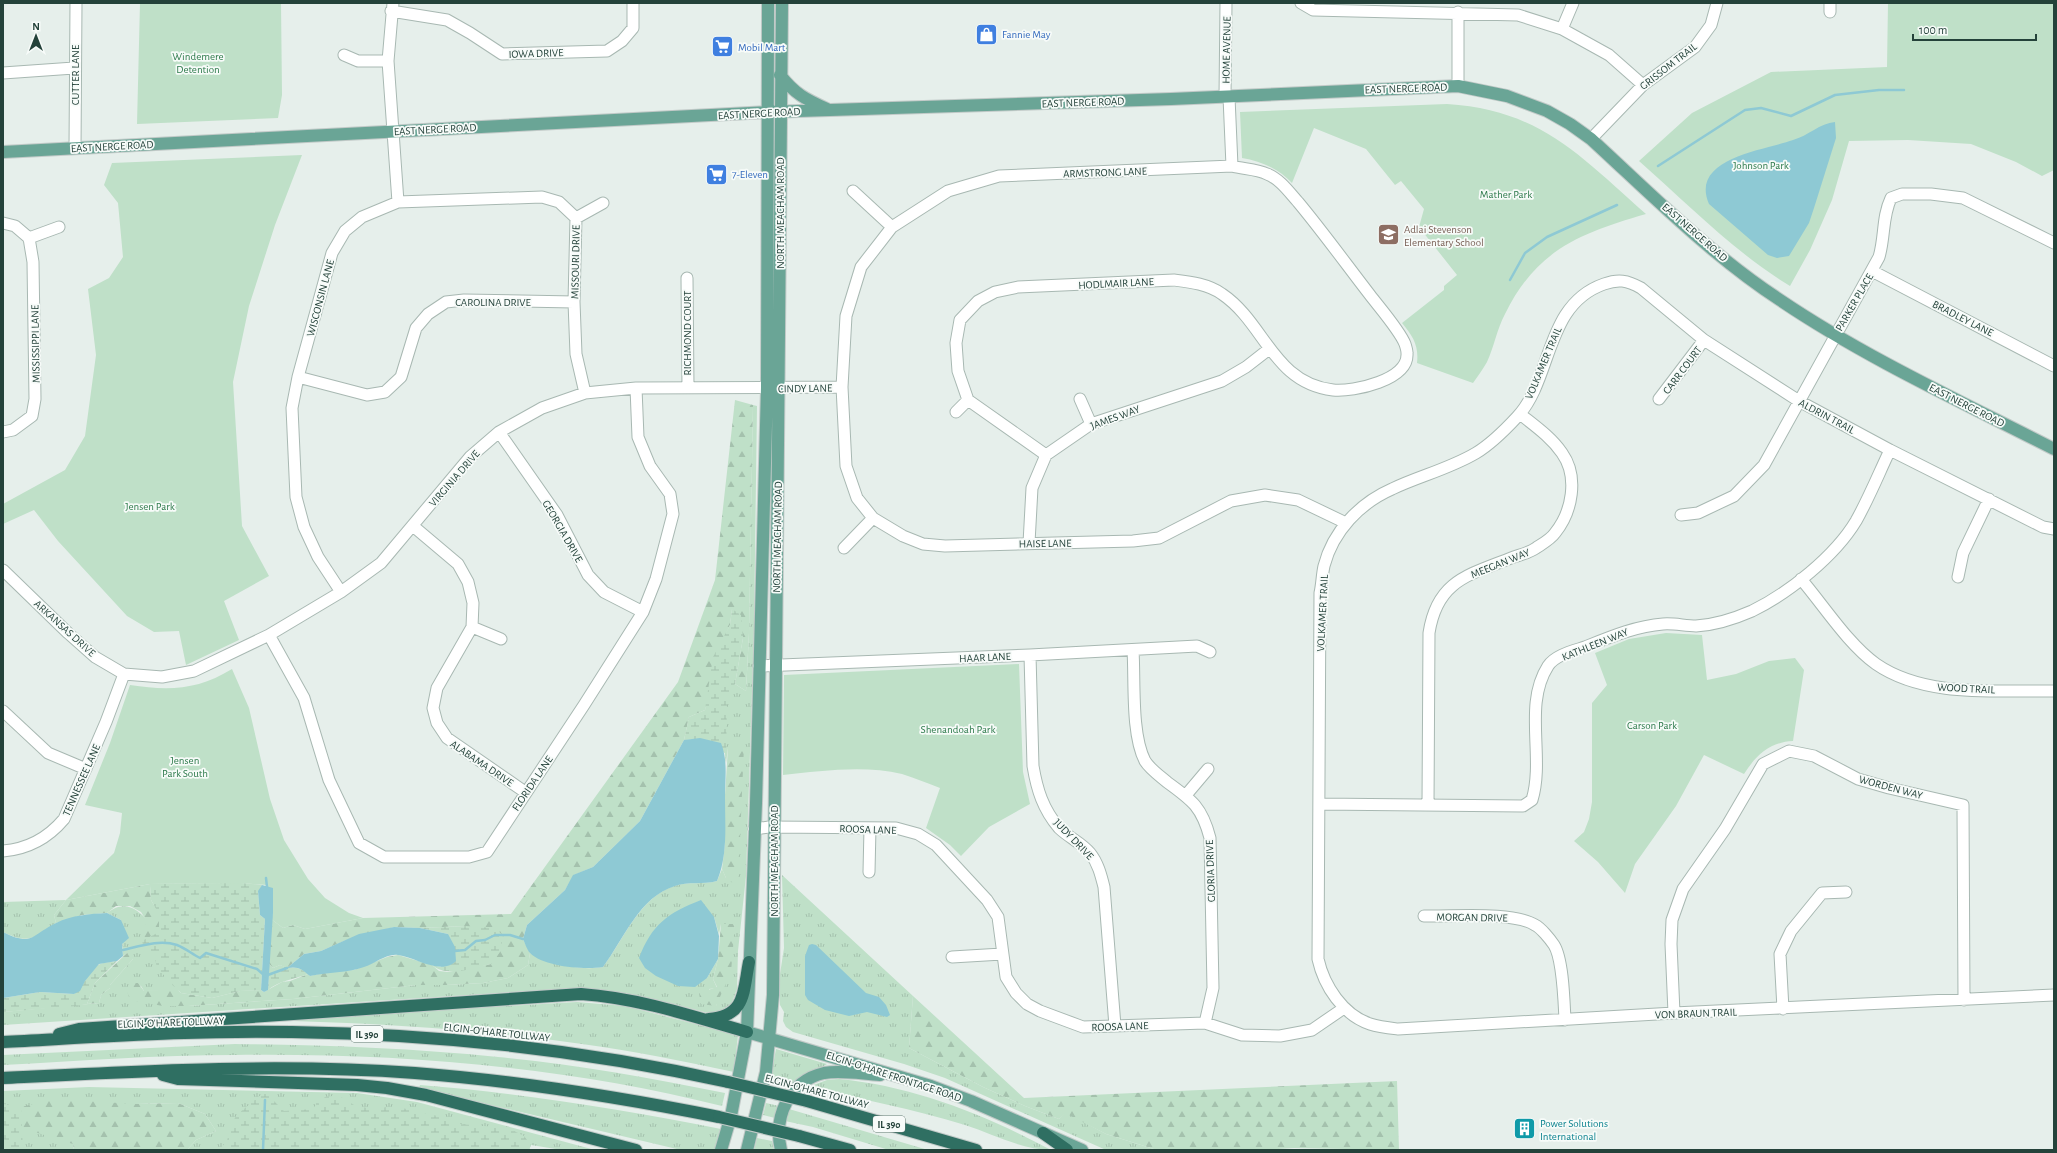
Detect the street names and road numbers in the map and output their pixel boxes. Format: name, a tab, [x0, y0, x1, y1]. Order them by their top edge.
street label: HOME AVENUE	[1220, 16, 1233, 84]
street label: GRISSOM TRAIL	[1638, 41, 1699, 92]
street label: CUTTER LANE	[70, 44, 81, 105]
street label: IOWA DRIVE	[508, 47, 564, 60]
street label: EAST NERGE ROAD	[1364, 82, 1448, 95]
street label: EAST NERGE ROAD	[1041, 96, 1125, 109]
street label: EAST NERGE ROAD	[717, 106, 801, 121]
street label: EAST NERGE ROAD	[393, 122, 477, 137]
street label: EAST NERGE ROAD	[70, 139, 154, 154]
street label: NORTH MEACHAM ROAD	[775, 157, 786, 269]
street label: ARMSTRONG LANE	[1063, 166, 1148, 179]
street label: EAST NERGE ROAD	[1660, 201, 1729, 264]
street label: MISSOURI DRIVE	[569, 224, 582, 299]
street label: WISCONSIN LANE	[305, 258, 336, 338]
street label: PARKER PLACE	[1834, 271, 1876, 333]
street label: HODLMAIR LANE	[1078, 276, 1155, 291]
street label: RICHMOND COURT	[682, 290, 693, 375]
street label: CAROLINA DRIVE	[455, 297, 532, 308]
street label: BRADLEY LANE	[1931, 298, 1996, 339]
street label: MISSISSIPPI LANE	[29, 304, 42, 383]
street label: VOLKAMER TRAIL	[1523, 325, 1564, 401]
street label: CARR COURT	[1661, 344, 1704, 396]
street label: EAST NERGE ROAD	[1927, 382, 2006, 429]
street label: CINDY LANE	[778, 383, 833, 394]
street label: ALDRIN TRAIL	[1797, 397, 1857, 436]
street label: JAMES WAY	[1089, 403, 1142, 432]
street label: VIRGINIA DRIVE	[427, 447, 482, 509]
street label: NORTH MEACHAM ROAD	[771, 481, 784, 593]
street label: GEORGIA DRIVE	[540, 498, 585, 565]
street label: HAISE LANE	[1018, 538, 1072, 549]
street label: MEEGAN WAY	[1469, 547, 1531, 580]
street label: VOLKAMER TRAIL	[1315, 574, 1330, 652]
street label: ARKANSAS DRIVE	[32, 598, 98, 659]
street label: KATHLEEN WAY	[1560, 626, 1630, 663]
street label: HAAR LANE	[959, 651, 1012, 664]
street label: WOOD TRAIL	[1937, 681, 1996, 696]
street label: ALABAMA DRIVE	[448, 738, 516, 789]
street label: TENNESSEE LANE	[61, 742, 103, 818]
street label: FLORIDA LANE	[510, 753, 555, 813]
street label: WORDEN WAY	[1858, 774, 1924, 801]
street label: NORTH MEACHAM ROAD	[769, 805, 780, 917]
street label: JUDY DRIVE	[1052, 817, 1096, 862]
street label: ROOSA LANE	[839, 823, 897, 836]
street label: GLORIA DRIVE	[1204, 839, 1217, 902]
street label: MORGAN DRIVE	[1436, 911, 1508, 924]
street label: VON BRAUN TRAIL	[1655, 1007, 1738, 1020]
street label: ELGIN-O'HARE TOLLWAY	[117, 1015, 225, 1030]
street label: ROOSA LANE	[1091, 1020, 1149, 1033]
street label: ELGIN-O'HARE TOLLWAY	[443, 1021, 551, 1044]
road number: IL 390	[351, 1026, 383, 1042]
street label: ELGIN-O'HARE FRONTAGE ROAD	[825, 1049, 963, 1104]
street label: ELGIN-O'HARE TOLLWAY	[764, 1072, 870, 1111]
road number: IL 390	[873, 1116, 905, 1132]

